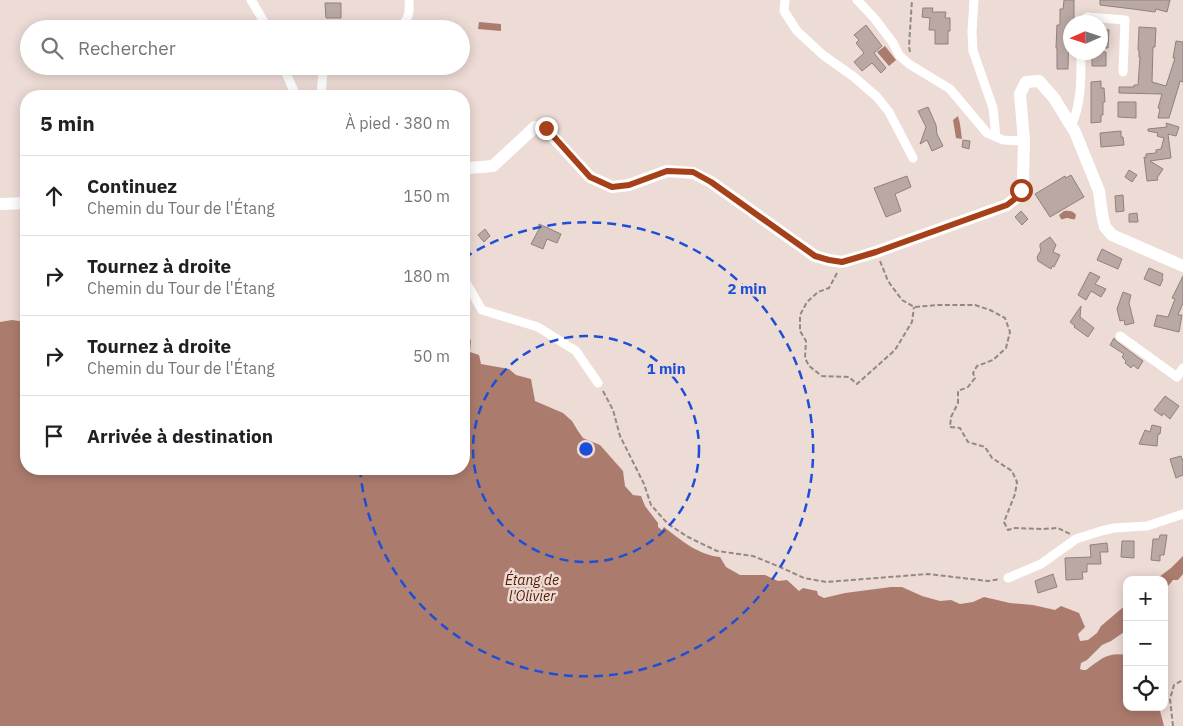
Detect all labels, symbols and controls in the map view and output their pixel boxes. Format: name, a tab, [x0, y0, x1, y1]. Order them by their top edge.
north arrow	[1063, 15, 1108, 60]
search box	[20, 20, 470, 75]
icon: search	[38, 34, 66, 62]
text: Rechercher	[78, 36, 176, 60]
text: 5 min	[40, 109, 95, 137]
text: À pied · 380 m	[345, 113, 450, 133]
route end	[535, 117, 558, 140]
text: Continuez	[87, 174, 177, 198]
route start	[1010, 179, 1033, 202]
icon: ahead	[40, 182, 68, 210]
text: 150 m	[403, 186, 450, 206]
text: Chemin du Tour de l'Étang	[87, 198, 275, 218]
text: Tournez à droite	[87, 254, 231, 278]
icon: right	[40, 262, 68, 290]
text: 180 m	[403, 266, 450, 286]
text: Chemin du Tour de l'Étang	[87, 278, 275, 298]
text: 2 min	[727, 279, 767, 298]
text: Tournez à droite	[87, 334, 231, 358]
icon: right	[40, 342, 68, 370]
text: 50 m	[413, 346, 450, 366]
text: Chemin du Tour de l'Étang	[87, 358, 275, 378]
text: 1 min	[646, 359, 686, 378]
icon: arrive	[40, 422, 68, 450]
text: Arrivée à destination	[87, 424, 273, 448]
centre of rings	[577, 440, 595, 458]
water label: Étang de l'Olivier	[505, 570, 559, 605]
map controls	[1123, 576, 1168, 711]
button: +	[1123, 576, 1168, 621]
button: −	[1123, 621, 1168, 666]
button: locate	[1123, 666, 1168, 711]

